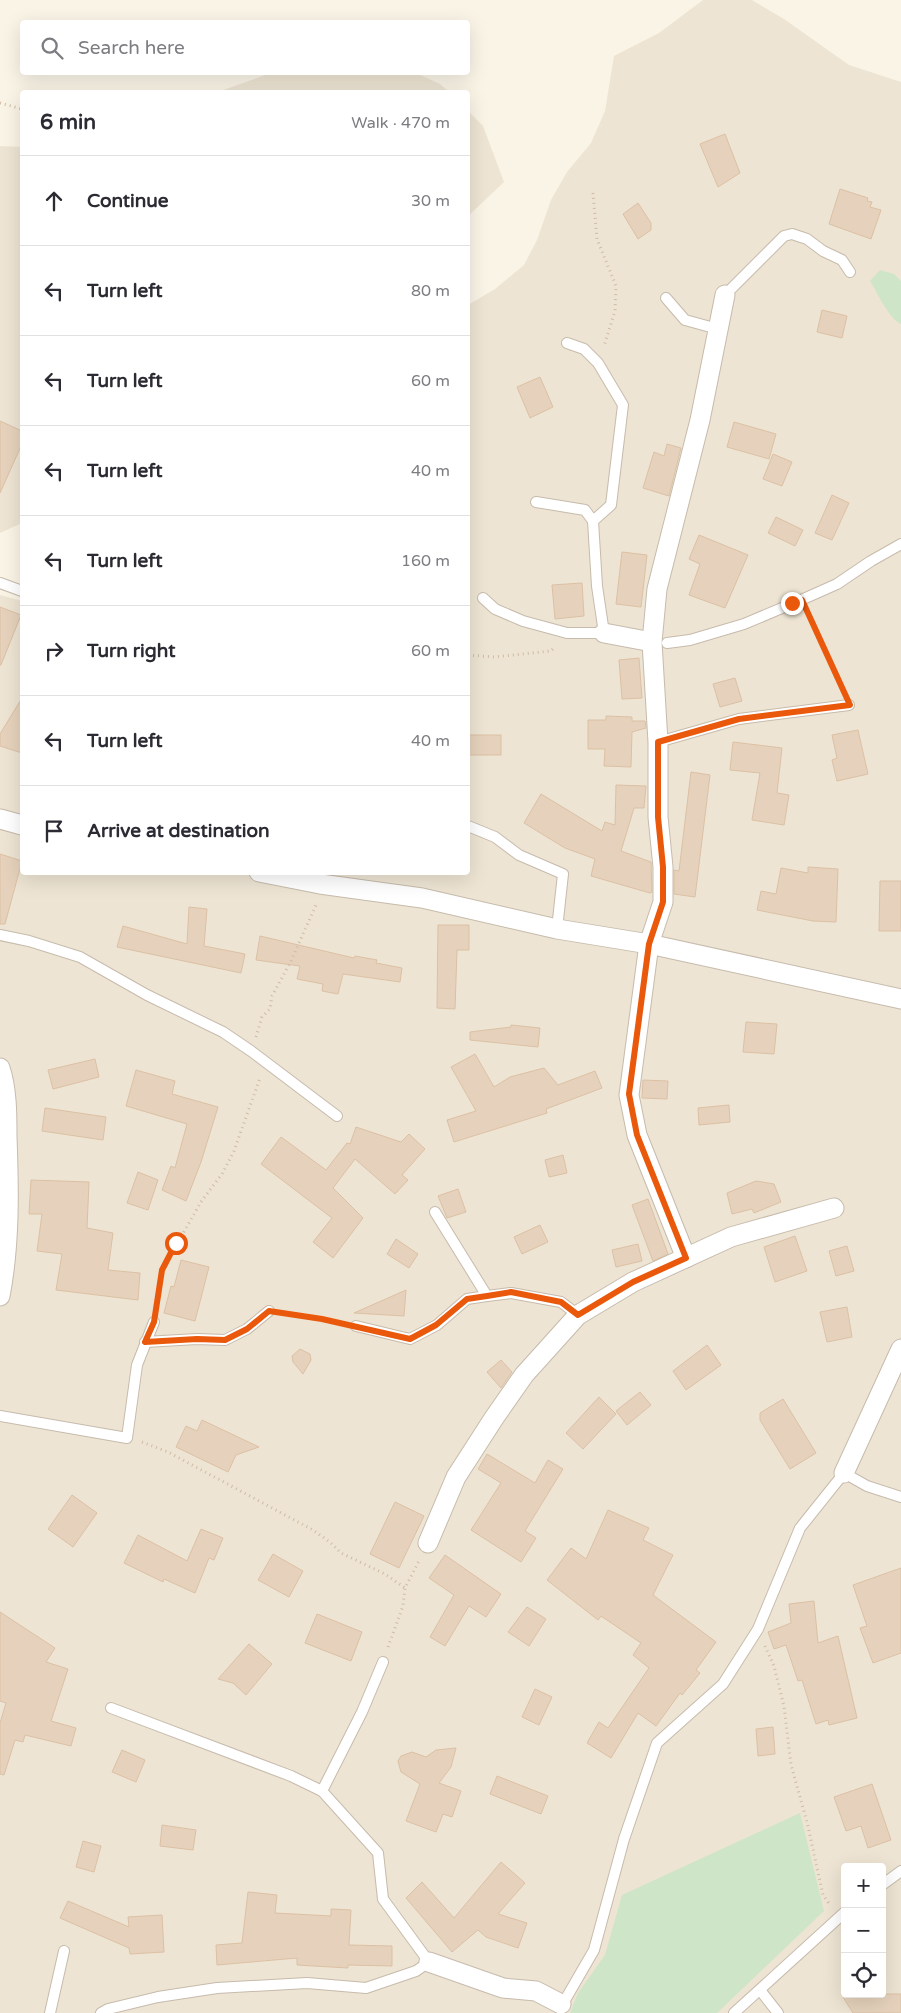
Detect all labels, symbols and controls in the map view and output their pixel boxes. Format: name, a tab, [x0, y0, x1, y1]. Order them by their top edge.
search box	[20, 20, 470, 75]
icon: search	[38, 34, 66, 62]
text: Search here	[78, 37, 185, 59]
text: 6 min	[40, 110, 96, 135]
text: Walk · 470 m	[351, 113, 450, 133]
icon: ahead	[40, 187, 68, 215]
text: Continue	[87, 190, 169, 212]
text: 30 m	[411, 191, 450, 211]
icon: left	[40, 277, 68, 305]
text: Turn left	[87, 280, 163, 302]
text: 80 m	[411, 281, 450, 301]
icon: left	[40, 367, 68, 395]
text: Turn left	[87, 370, 163, 392]
text: 60 m	[411, 371, 450, 391]
icon: left	[40, 457, 68, 485]
text: Turn left	[87, 460, 163, 482]
text: 40 m	[411, 461, 450, 481]
icon: left	[40, 547, 68, 575]
text: Turn left	[87, 550, 163, 572]
text: 160 m	[401, 551, 450, 571]
route end	[781, 592, 804, 615]
icon: right	[40, 637, 68, 665]
text: Turn right	[87, 640, 175, 662]
text: 60 m	[411, 641, 450, 661]
icon: left	[40, 727, 68, 755]
text: Turn left	[87, 730, 163, 752]
text: 40 m	[411, 731, 450, 751]
icon: arrive	[40, 817, 68, 845]
text: Arrive at destination	[87, 820, 270, 842]
route start	[165, 1232, 188, 1255]
map controls	[841, 1863, 886, 1998]
button: +	[841, 1863, 886, 1908]
button: −	[841, 1908, 886, 1953]
button: locate	[841, 1953, 886, 1998]

